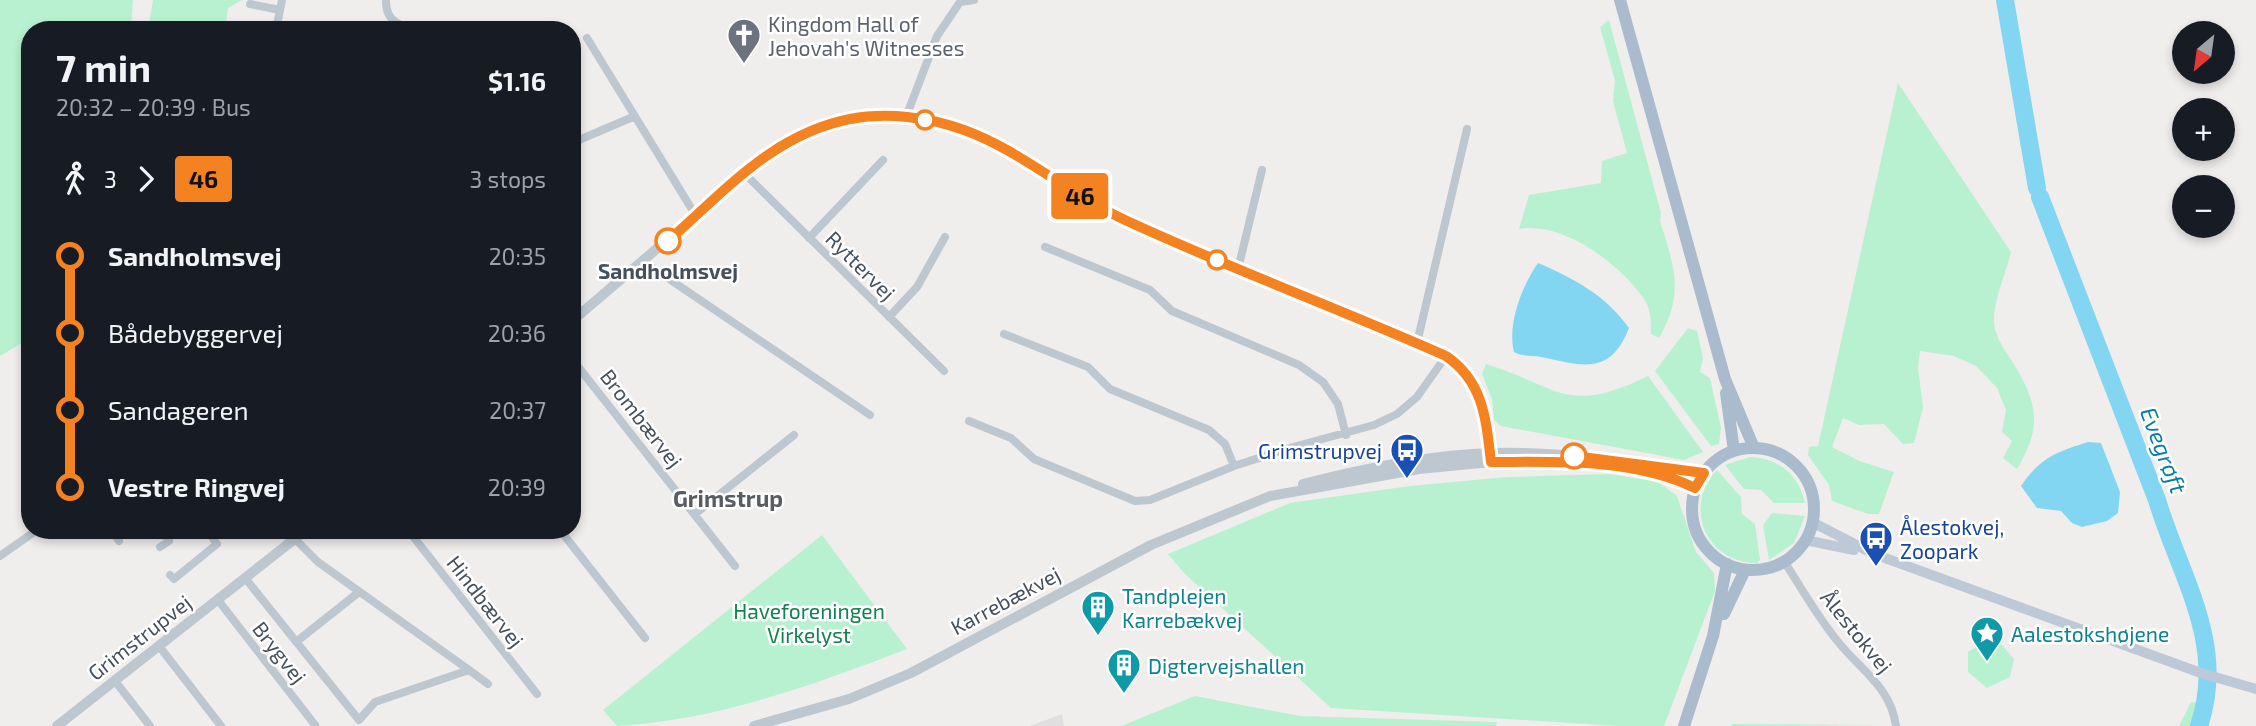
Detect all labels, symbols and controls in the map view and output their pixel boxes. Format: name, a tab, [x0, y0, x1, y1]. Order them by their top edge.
place label: Kingdom Hall of Jehovah's Witnesses	[768, 11, 964, 60]
church icon: Kingdom Hall of Jehovah's Witnesses	[725, 16, 763, 65]
north arrow	[2172, 21, 2235, 84]
map controls	[2172, 21, 2235, 238]
text: 7 min	[56, 44, 151, 90]
text: $1.16	[488, 65, 546, 96]
text: 20:32 – 20:39 · Bus	[56, 93, 251, 121]
button: +	[2172, 98, 2235, 161]
unlabelled marker	[915, 110, 935, 130]
icon: walk	[56, 160, 94, 198]
icon: forward	[127, 160, 165, 198]
text: 46	[189, 164, 218, 193]
text: 3	[104, 165, 117, 193]
text: 3 stops	[470, 165, 546, 193]
line badge: 46	[1048, 173, 1112, 219]
button: −	[2172, 175, 2235, 238]
text: 46	[1065, 181, 1095, 210]
street label: Ryttervej	[821, 225, 901, 305]
marker: Sandholmsvej	[655, 228, 681, 254]
text: Sandholmsvej	[108, 240, 282, 271]
text: 20:35	[489, 242, 546, 270]
unlabelled marker	[1207, 250, 1227, 270]
place label: Sandholmsvej	[598, 258, 738, 283]
text: Bådebyggervej	[108, 317, 283, 348]
text: 20:36	[488, 319, 546, 347]
street label: Brombærvej	[595, 364, 688, 473]
text: Sandageren	[108, 394, 249, 425]
text: 20:37	[489, 396, 546, 424]
water label: Evegrøft	[2135, 403, 2193, 497]
bus stop icon: Grimstrupvej	[1388, 431, 1426, 480]
place label: Grimstrupvej	[1258, 438, 1382, 464]
unlabelled marker	[1561, 443, 1587, 469]
text: Vestre Ringvej	[108, 471, 285, 502]
text: 20:39	[488, 473, 546, 501]
district label: Grimstrup	[673, 484, 783, 512]
place label: Ålestokvej, Zoopark	[1900, 514, 2004, 563]
bus stop icon: Ålestokvej, Zoopark	[1857, 519, 1895, 568]
street label: Hindbærvej	[442, 550, 530, 653]
street label: Karrebækvej	[946, 561, 1064, 640]
place label: Tandplejen Karrebækvej	[1122, 583, 1242, 633]
street label: Ålestokvej	[1815, 585, 1898, 678]
building icon: Tandplejen Karrebækvej	[1079, 588, 1117, 637]
street label: Grimstrupvej	[82, 589, 196, 686]
park label: Haveforeningen Virkelyst	[733, 598, 885, 647]
place icon: Aalestokshøjene	[1968, 614, 2006, 663]
street label: Brygvej	[247, 616, 312, 689]
place label: Aalestokshøjene	[2011, 621, 2169, 647]
building icon: Digtervejshallen	[1105, 646, 1143, 695]
place label: Digtervejshallen	[1148, 653, 1304, 679]

